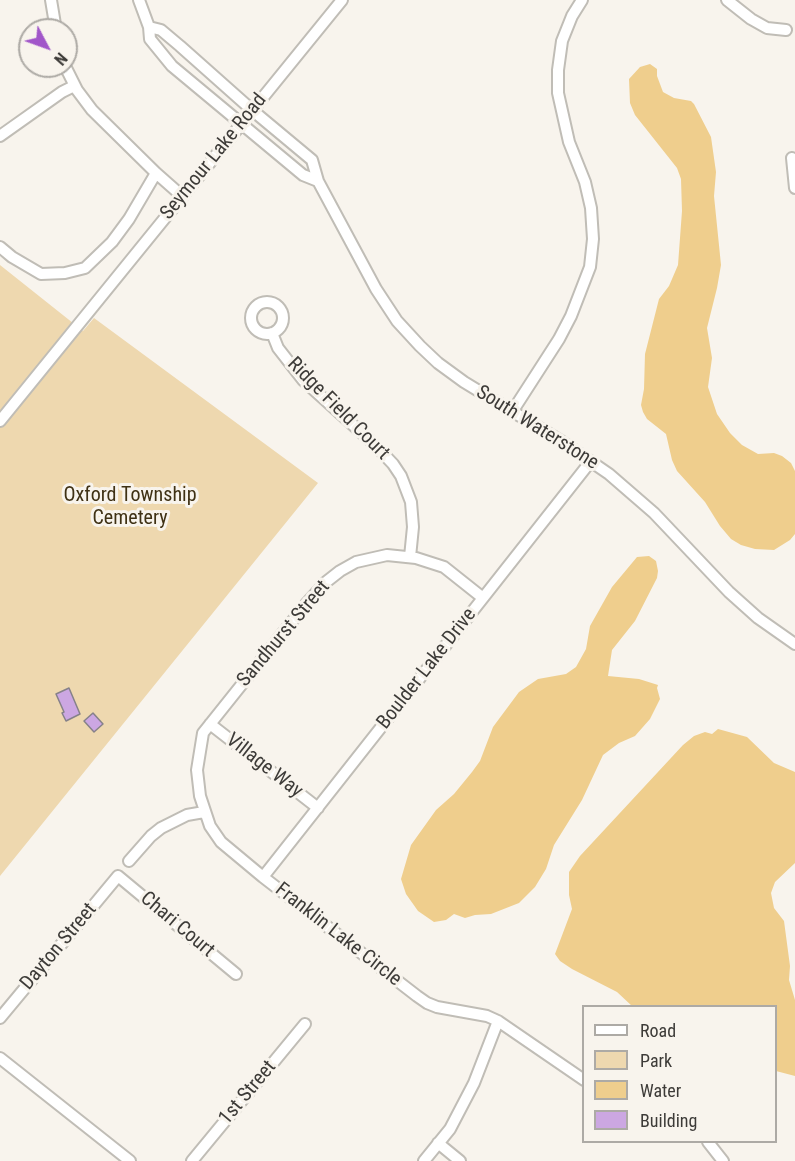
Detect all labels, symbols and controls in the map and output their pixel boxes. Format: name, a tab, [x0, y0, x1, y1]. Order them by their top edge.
north arrow	[18, 18, 78, 78]
text: N	[50, 49, 71, 69]
street label: Seymour Lake Road	[156, 89, 272, 225]
street label: Ridge Field Court	[282, 353, 394, 465]
street label: South Waterstone	[471, 381, 603, 475]
park label: Oxford Township Cemetery	[64, 484, 196, 531]
street label: Sandhurst Street	[233, 576, 335, 692]
street label: Boulder Lake Drive	[372, 604, 482, 734]
street label: Village Way	[221, 729, 307, 803]
street label: Franklin Lake Circle	[270, 878, 406, 992]
street label: Chari Court	[135, 887, 219, 963]
street label: Dayton Street	[16, 899, 102, 995]
legend	[582, 1005, 777, 1143]
text: Road	[640, 1020, 676, 1041]
text: Park	[640, 1050, 672, 1071]
street label: 1st Street	[214, 1056, 282, 1130]
text: Water	[640, 1080, 681, 1101]
text: Building	[640, 1110, 697, 1131]

